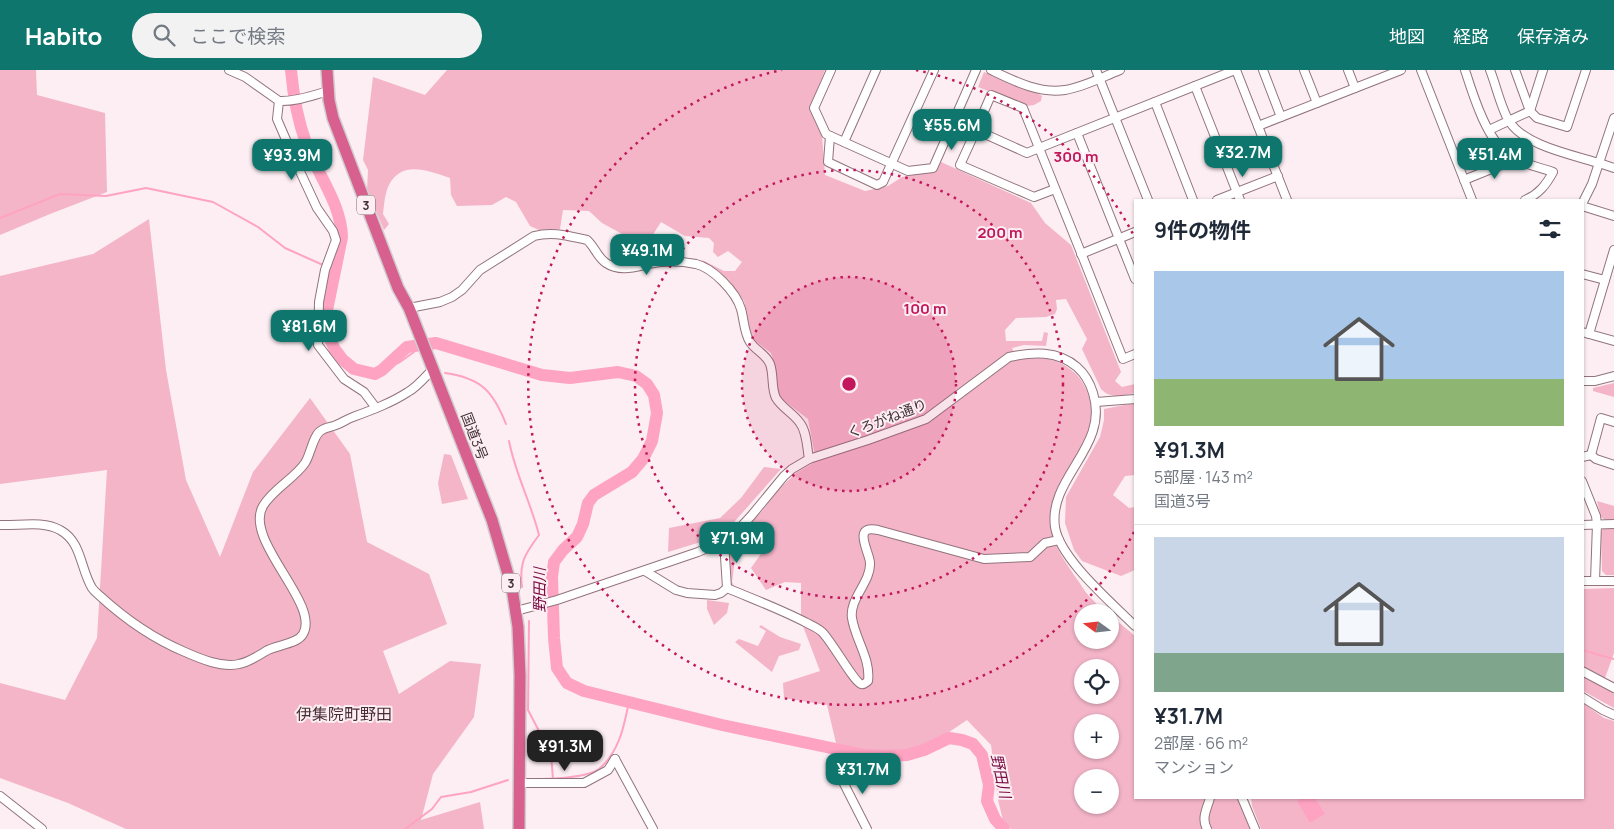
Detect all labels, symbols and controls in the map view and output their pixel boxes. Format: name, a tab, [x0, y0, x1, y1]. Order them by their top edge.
search box	[132, 13, 482, 58]
text: Habito	[25, 19, 102, 52]
icon: search	[150, 21, 178, 49]
text: ここで検索	[190, 23, 285, 49]
text: 地図	[1389, 24, 1425, 48]
text: 経路	[1453, 24, 1489, 48]
text: 保存済み	[1517, 24, 1589, 48]
pin: ¥55.6M	[911, 108, 993, 151]
text: ¥55.6M	[923, 114, 981, 136]
pin: ¥32.7M	[1202, 136, 1284, 178]
pin: ¥93.9M	[251, 138, 333, 181]
pin: ¥51.4M	[1454, 138, 1536, 180]
text: ¥32.7M	[1215, 141, 1271, 163]
text: ¥51.4M	[1468, 143, 1522, 165]
text: ¥93.9M	[263, 144, 321, 166]
text: 300 m	[1054, 146, 1098, 167]
road number: 3	[357, 196, 375, 214]
icon: filters	[1536, 215, 1564, 243]
text: 9件の物件	[1154, 216, 1251, 244]
text: 200 m	[977, 222, 1023, 243]
pin: ¥49.1M	[606, 234, 688, 276]
text: ¥49.1M	[621, 239, 673, 261]
text: 100 m	[904, 298, 946, 319]
icon: home	[1314, 304, 1404, 394]
pin: ¥81.6M	[268, 310, 350, 352]
text: ¥81.6M	[282, 315, 336, 337]
centre of rings	[840, 375, 858, 393]
street label: くろがね通り	[844, 394, 930, 442]
street label: 国道3号	[457, 409, 493, 463]
text: ¥91.3M	[1154, 436, 1225, 464]
text: 5部屋 · 143 m²	[1154, 466, 1253, 488]
text: 国道3号	[1154, 490, 1211, 512]
pin: ¥71.9M	[696, 522, 778, 564]
text: ¥71.9M	[710, 527, 764, 549]
water label: 野田川	[529, 566, 550, 613]
icon: home	[1314, 569, 1404, 659]
road number: 3	[502, 573, 520, 592]
north arrow	[1074, 604, 1119, 649]
map controls	[1074, 604, 1119, 814]
button: locate	[1074, 659, 1119, 704]
text: ¥31.7M	[1154, 702, 1223, 730]
district label: 伊集院町野田	[296, 703, 392, 725]
button: +	[1074, 714, 1119, 759]
pin: ¥91.3M	[524, 730, 606, 772]
text: 2部屋 · 66 m²	[1154, 732, 1248, 754]
text: ¥91.3M	[538, 735, 592, 757]
pin: ¥31.7M	[822, 752, 904, 795]
water label: 野田川	[986, 752, 1016, 802]
text: マンション	[1154, 756, 1234, 778]
text: ¥31.7M	[837, 758, 889, 780]
button: −	[1074, 769, 1119, 814]

